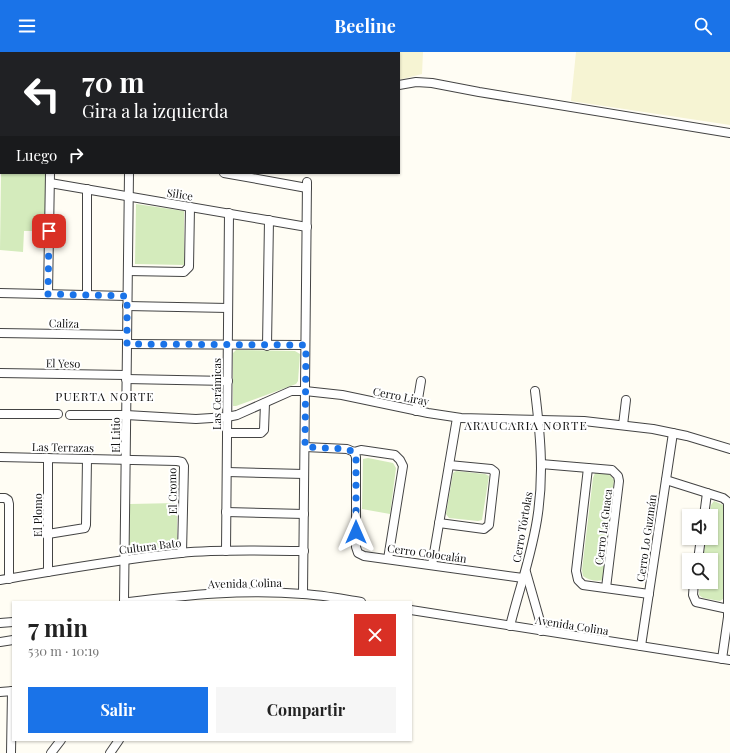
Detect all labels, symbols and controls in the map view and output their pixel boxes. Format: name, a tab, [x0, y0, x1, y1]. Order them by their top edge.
text: Beeline	[334, 14, 396, 38]
icon: menu	[16, 15, 38, 37]
icon: search	[692, 15, 714, 37]
text: 70 m	[82, 63, 145, 100]
icon: left	[16, 68, 68, 120]
text: Gira a la izquierda	[82, 99, 228, 123]
icon: right	[65, 144, 87, 166]
text: Luego	[16, 145, 57, 165]
street label: Silice	[166, 185, 195, 204]
pin	[32, 214, 66, 248]
icon: arrive	[38, 220, 60, 242]
street label: Caliza	[49, 315, 80, 331]
street label: El Yeso	[46, 355, 80, 371]
street label: Las Cerámicas	[209, 358, 224, 430]
street label: Cerro Liray	[372, 383, 431, 409]
district label: PUERTA NORTE	[55, 388, 155, 404]
street label: El Litio	[108, 417, 123, 453]
district label: ARAUCARIA NORTE	[463, 417, 588, 433]
street label: Las Terrazas	[32, 439, 94, 455]
street label: El Cromo	[164, 468, 180, 514]
street label: Cerro La Guaca	[591, 488, 615, 566]
street label: Cerro Tórtolas	[508, 490, 536, 564]
street label: El Plomo	[30, 493, 45, 537]
street label: Cerro Lo Guzmán	[632, 493, 660, 583]
map controls	[682, 509, 718, 589]
button: sound	[682, 509, 718, 545]
position arrow	[335, 511, 377, 553]
street label: Cultura Bato	[118, 535, 182, 557]
street label: Cerro Colocalán	[386, 540, 468, 566]
button: search	[682, 553, 718, 589]
street label: Avenida Colina	[207, 575, 283, 591]
text: 7 min	[28, 611, 88, 643]
street label: Avenida Colina	[533, 612, 610, 638]
button: close	[354, 614, 396, 656]
text: 530 m · 10:19	[28, 642, 99, 659]
button: Salir	[28, 687, 208, 733]
button: Compartir	[216, 687, 396, 733]

